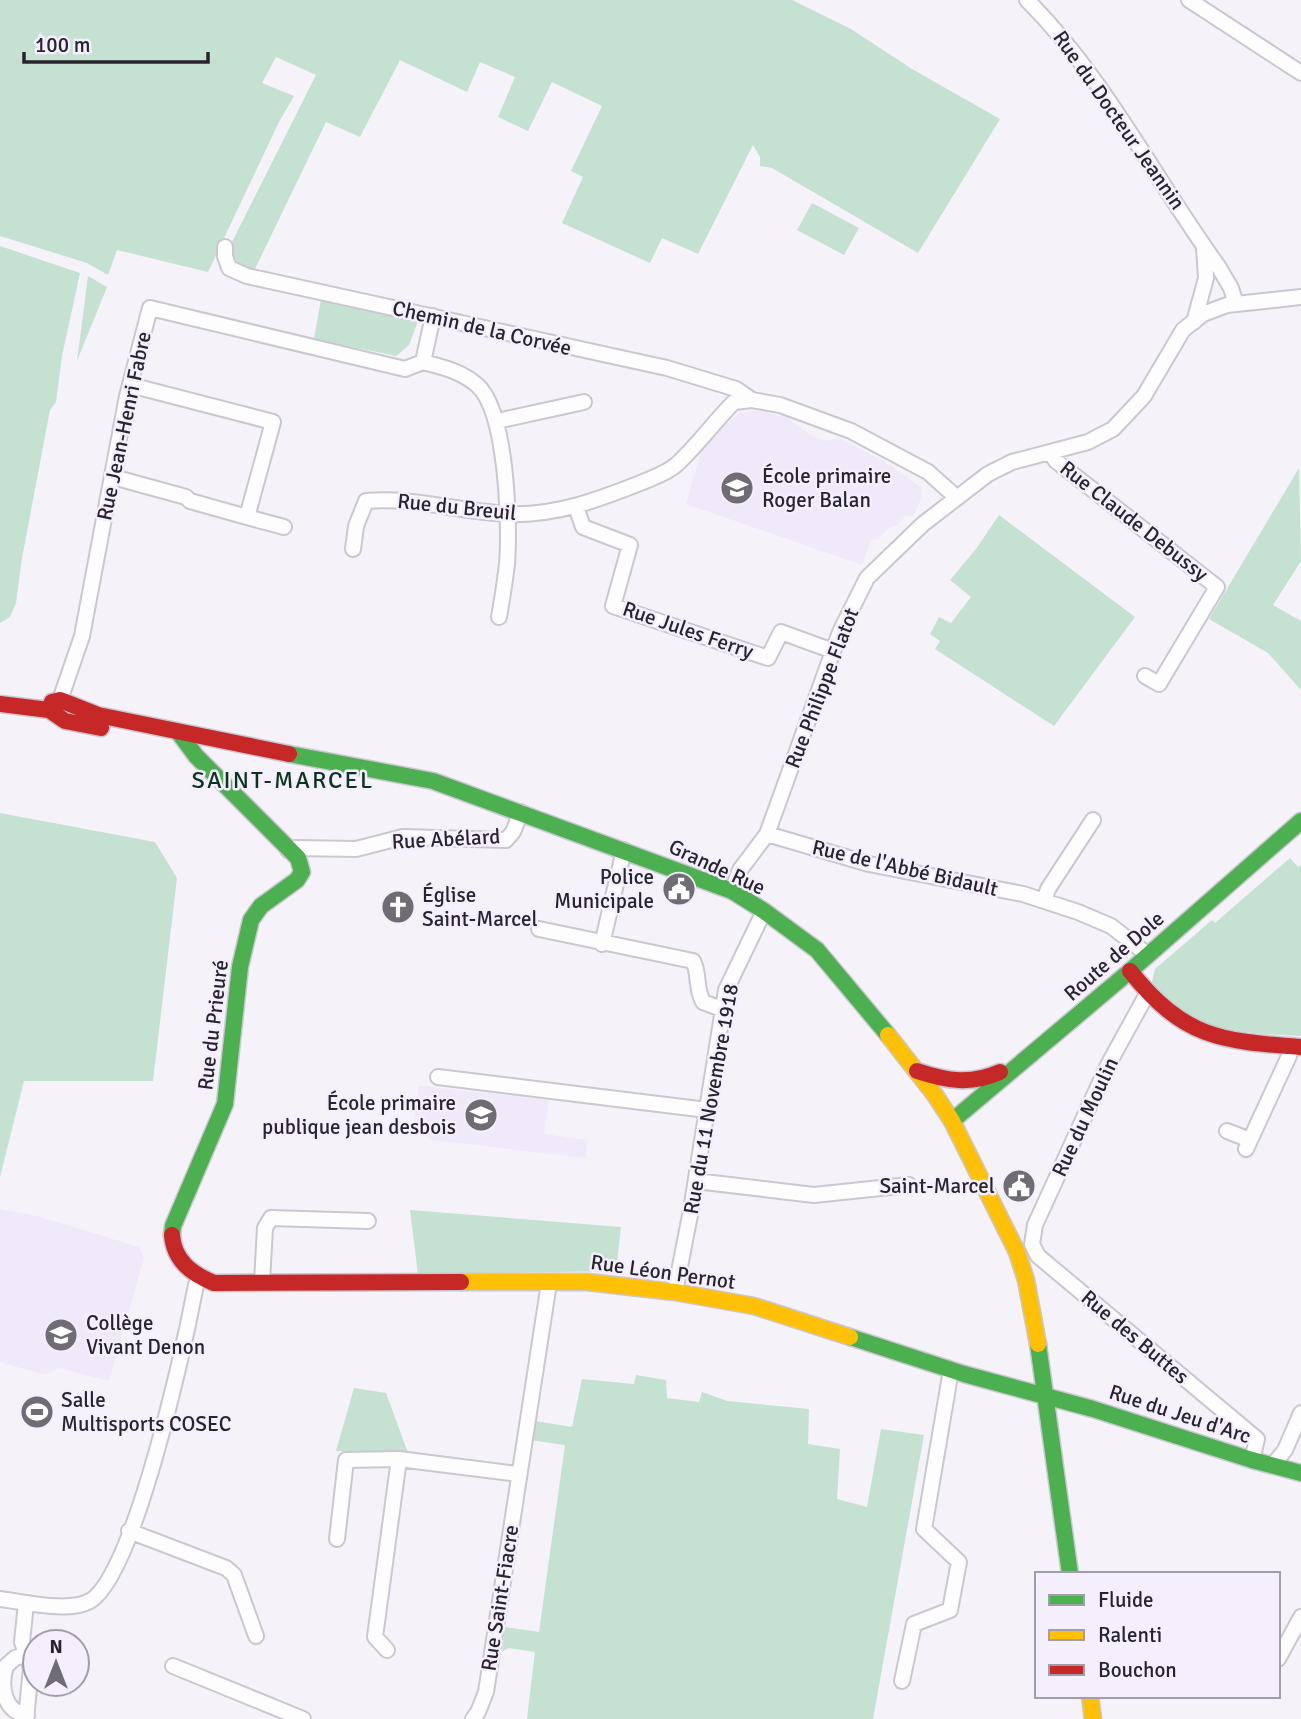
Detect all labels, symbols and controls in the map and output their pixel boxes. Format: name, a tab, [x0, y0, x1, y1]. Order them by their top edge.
scale bar	[24, 21, 208, 65]
street label: Rue du Docteur Jeannin	[1047, 25, 1191, 215]
text: 100 m	[35, 32, 90, 58]
street label: Chemin de la Corvée	[390, 295, 574, 361]
street label: Rue Jean-Henri Fabre	[91, 329, 157, 523]
street label: Rue Claude Debussy	[1055, 455, 1213, 587]
place label: École primaire Roger Balan	[762, 463, 891, 513]
school or university icon: École primaire Roger Balan	[718, 469, 756, 507]
street label: Rue du Breuil	[396, 488, 518, 526]
street label: Rue Jules Ferry	[619, 595, 757, 665]
street label: Rue Philippe Flatot	[779, 604, 865, 772]
district label: SAINT-MARCEL	[192, 765, 374, 795]
street label: Rue Abélard	[391, 823, 501, 855]
street label: Grande Rue	[665, 833, 769, 901]
street label: Rue de l'Abbé Bidault	[810, 834, 1000, 902]
place label: Police Municipale	[554, 864, 654, 914]
public building icon: Police Municipale	[660, 870, 698, 908]
place label: Église Saint-Marcel	[422, 882, 538, 932]
church icon: Église Saint-Marcel	[379, 888, 417, 926]
street label: Route de Dole	[1059, 905, 1169, 1007]
street label: Rue du Prieuré	[192, 958, 234, 1092]
street label: Rue du 11 Novembre 1918	[678, 982, 744, 1216]
street label: Rue du Moulin	[1046, 1053, 1124, 1181]
place label: École primaire publique jean desbois	[262, 1090, 456, 1140]
school or university icon: École primaire publique jean desbois	[462, 1096, 500, 1134]
public building icon: Saint-Marcel	[1000, 1167, 1038, 1205]
place label: Saint-Marcel	[879, 1173, 995, 1199]
street label: Rue Léon Pernot	[589, 1249, 737, 1295]
street label: Rue des Buttes	[1076, 1284, 1194, 1390]
place label: Collège Vivant Denon	[86, 1310, 205, 1360]
school or university icon: Collège Vivant Denon	[42, 1316, 80, 1354]
street label: Rue du Jeu d'Arc	[1106, 1379, 1254, 1449]
place label: Salle Multisports COSEC	[61, 1387, 231, 1437]
sports icon: Salle Multisports COSEC	[18, 1393, 56, 1431]
street label: Rue Saint-Fiacre	[476, 1523, 524, 1673]
legend	[1035, 1572, 1280, 1698]
text: Fluide	[1098, 1587, 1154, 1613]
text: Ralenti	[1098, 1622, 1162, 1648]
north arrow	[21, 1628, 91, 1698]
text: N	[49, 1635, 63, 1659]
text: Bouchon	[1098, 1657, 1177, 1683]

